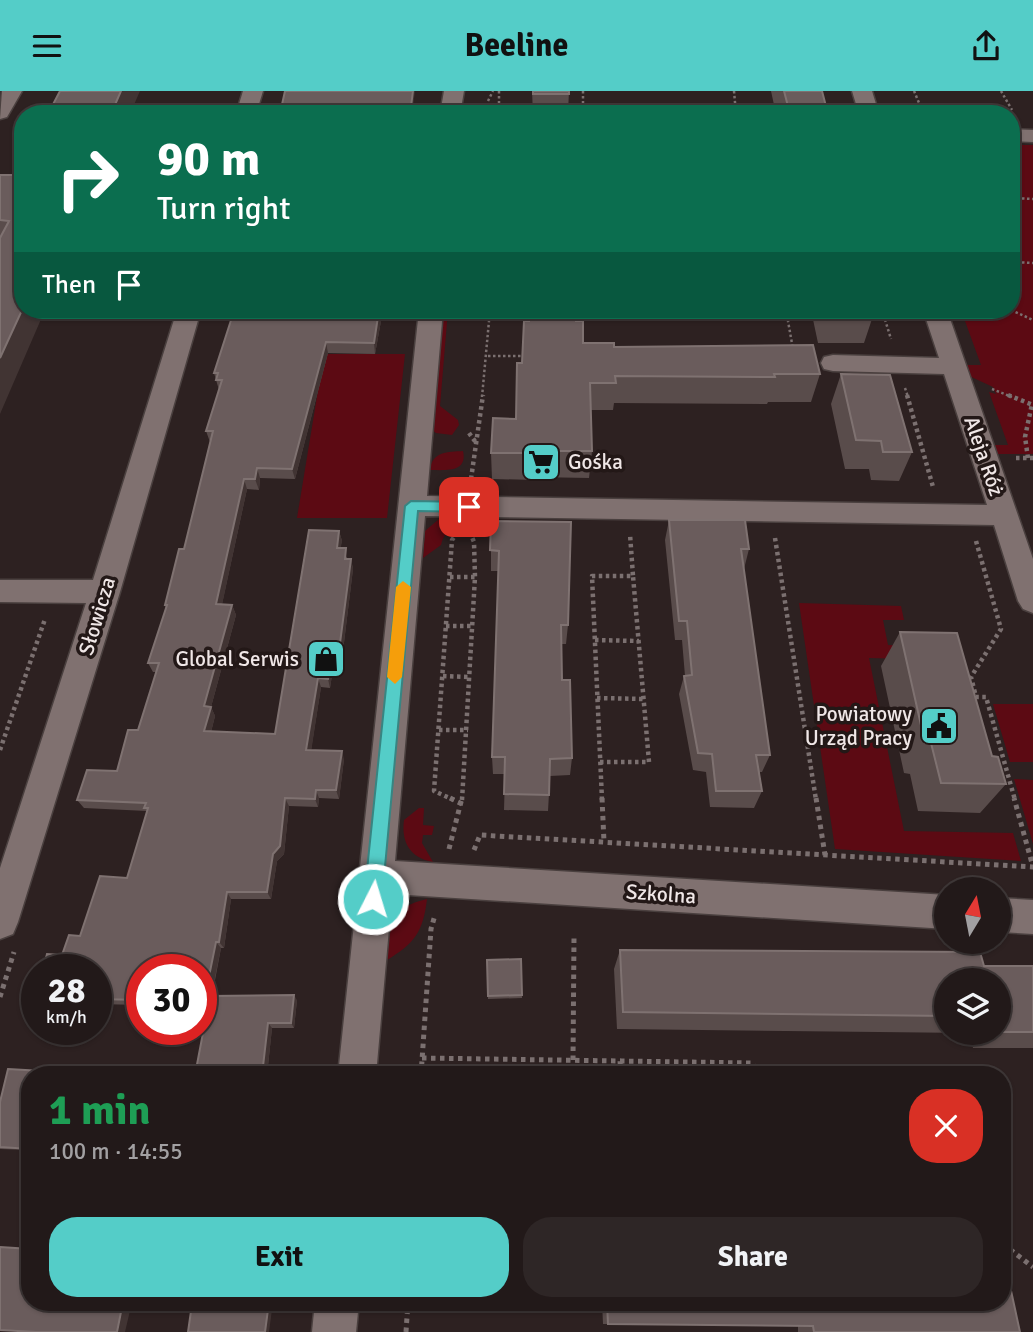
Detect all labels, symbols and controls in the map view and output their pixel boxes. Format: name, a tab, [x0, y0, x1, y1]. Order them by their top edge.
text: Beeline	[465, 26, 568, 65]
icon: menu	[28, 27, 66, 65]
icon: share	[967, 27, 1005, 65]
text: 90 m	[157, 129, 260, 189]
icon: right	[42, 133, 133, 224]
text: Turn right	[157, 189, 290, 228]
icon: arrive	[110, 266, 148, 304]
text: Then	[42, 269, 96, 301]
street label: Aleja Róż	[958, 413, 1010, 499]
supermarket icon: Gośka	[520, 441, 562, 483]
place label: Gośka	[568, 449, 623, 475]
pin	[439, 477, 499, 537]
icon: arrive	[450, 488, 488, 526]
street label: Słowicza	[73, 574, 121, 658]
shop icon: Global Serwis	[305, 638, 347, 680]
place label: Global Serwis	[175, 646, 299, 672]
place label: Powiatowy Urząd Pracy	[805, 701, 912, 751]
public building icon: Powiatowy Urząd Pracy	[918, 705, 960, 747]
position arrow	[336, 862, 410, 936]
north arrow	[934, 877, 1012, 954]
map controls	[934, 877, 1011, 1045]
street label: Szkolna	[625, 879, 697, 909]
speed limit sign: 30	[126, 954, 217, 1045]
button: layers	[934, 968, 1011, 1045]
text: 28	[48, 969, 85, 1012]
text: km/h	[46, 1006, 87, 1028]
text: 1 min	[49, 1085, 150, 1136]
button: close	[909, 1089, 983, 1163]
text: 100 m · 14:55	[49, 1137, 183, 1166]
button: Exit	[49, 1217, 509, 1297]
button: Share	[523, 1217, 983, 1297]

